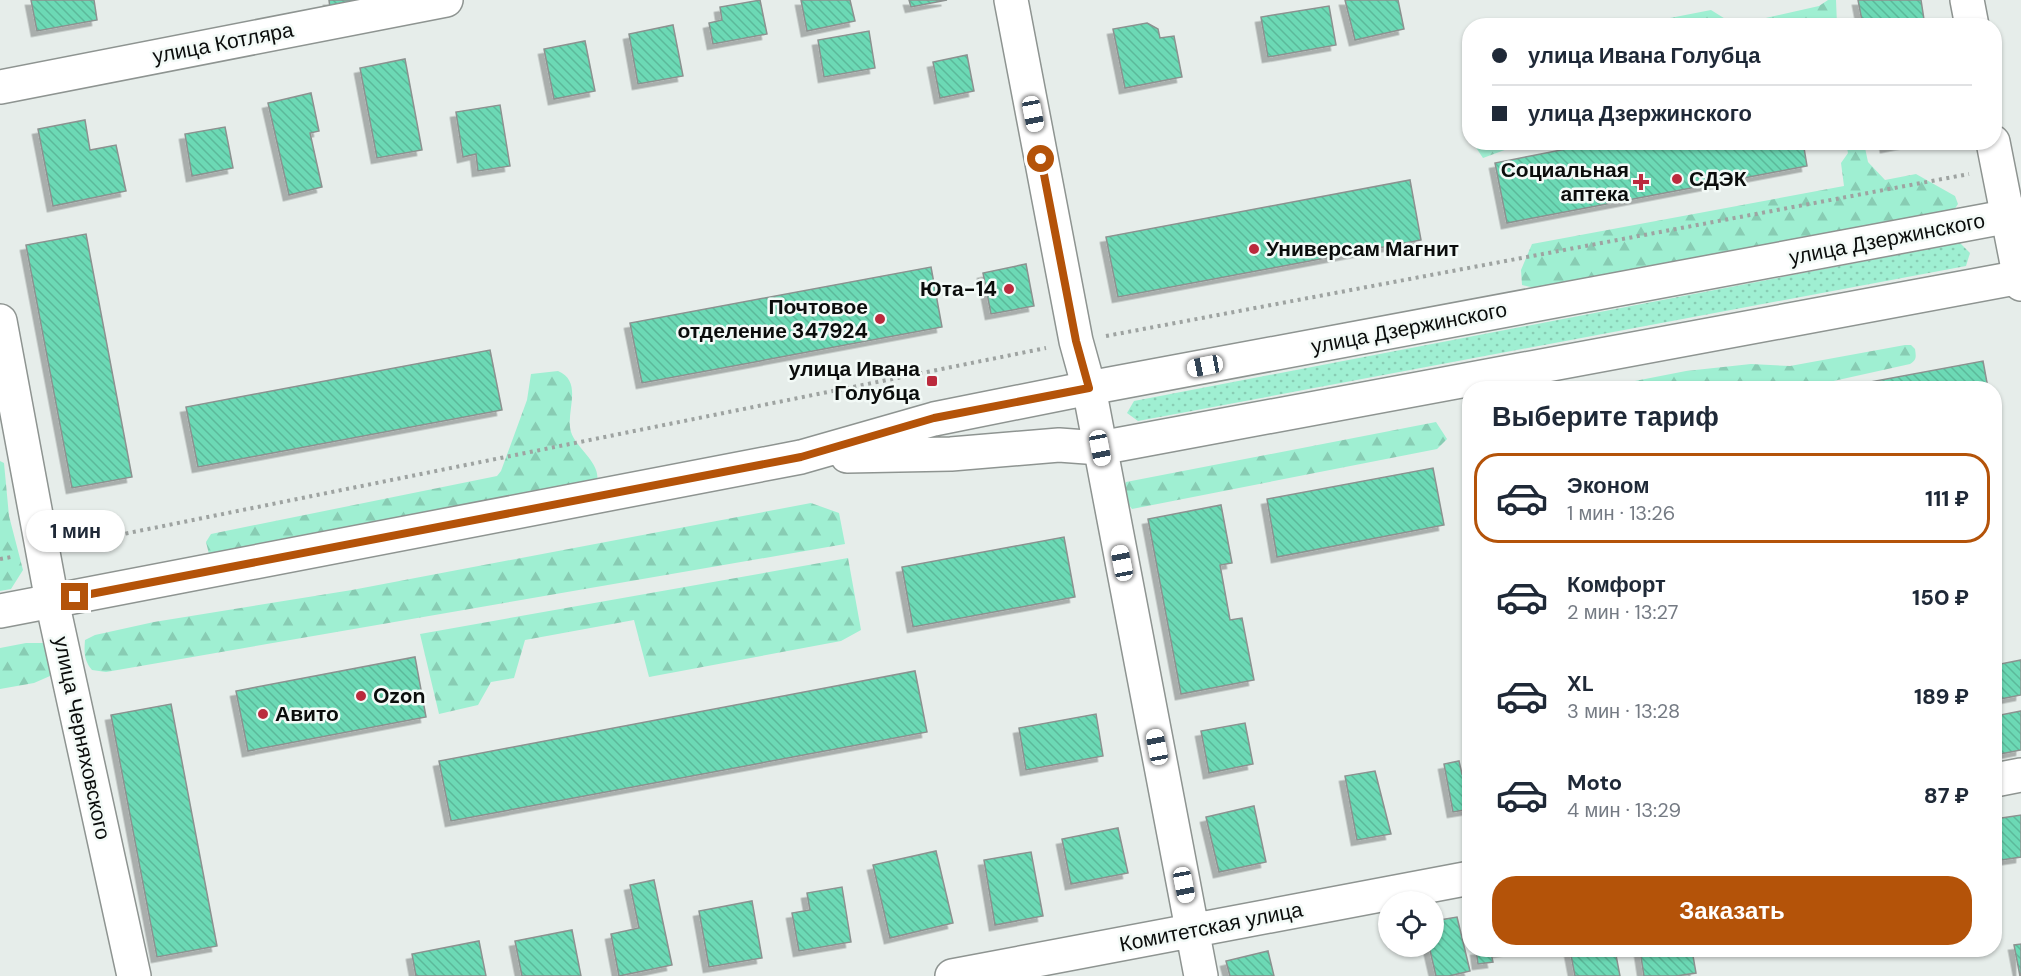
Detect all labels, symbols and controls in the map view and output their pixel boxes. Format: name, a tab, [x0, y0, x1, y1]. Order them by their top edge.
street label: улица Котляра	[150, 16, 296, 70]
text: улица Ивана Голубца	[1528, 41, 1760, 70]
car	[1021, 95, 1045, 133]
text: улица Дзержинского	[1528, 99, 1752, 128]
route start	[1027, 145, 1054, 172]
place label: Социальная аптека	[1501, 156, 1629, 208]
place label: СДЭК	[1689, 165, 1747, 193]
marker: СДЭК	[1670, 172, 1684, 186]
marker: Социальная аптека	[1634, 175, 1648, 189]
street label: улица Дзержинского	[1787, 206, 1987, 272]
place label: Универсам Магнит	[1266, 235, 1459, 263]
marker: Универсам Магнит	[1247, 242, 1261, 256]
place label: Юта-14	[920, 275, 997, 303]
marker: Юта-14	[1002, 282, 1016, 296]
place label: Почтовое отделение 347924	[678, 293, 868, 345]
street label: улица Дзержинского	[1309, 295, 1509, 361]
marker: Почтовое отделение 347924	[873, 312, 887, 326]
car	[1186, 354, 1224, 378]
place label: улица Ивана Голубца	[789, 355, 920, 407]
marker: улица Ивана Голубца	[925, 374, 939, 388]
text: Выберите тариф	[1492, 399, 1719, 434]
car	[1088, 429, 1112, 467]
icon: car	[1495, 471, 1549, 525]
text: Эконом	[1567, 471, 1650, 500]
text: 111 ₽	[1925, 484, 1969, 513]
text: 1 мин · 13:26	[1567, 500, 1675, 526]
callout: 1 мин	[26, 510, 124, 552]
text: 1 мин	[50, 518, 101, 544]
car	[1110, 544, 1134, 582]
icon: car	[1495, 570, 1549, 624]
text: Комфорт	[1567, 570, 1666, 599]
route end	[61, 583, 88, 610]
text: 150 ₽	[1912, 583, 1969, 612]
text: 2 мин · 13:27	[1567, 599, 1678, 625]
street label: улица Черняховского	[47, 634, 117, 842]
icon: car	[1495, 669, 1549, 723]
text: XL	[1567, 669, 1594, 698]
place label: Ozon	[373, 682, 426, 710]
text: 189 ₽	[1914, 682, 1969, 711]
marker: Ozon	[354, 689, 368, 703]
text: 3 мин · 13:28	[1567, 698, 1680, 724]
place label: Авито	[275, 700, 339, 728]
marker: Авито	[256, 707, 270, 721]
car	[1145, 728, 1169, 766]
icon: car	[1495, 768, 1549, 822]
text: Moto	[1567, 768, 1622, 797]
text: 87 ₽	[1924, 781, 1969, 810]
text: 4 мин · 13:29	[1567, 797, 1681, 823]
car	[1172, 866, 1196, 904]
button: Заказать	[1492, 876, 1972, 945]
map controls	[1378, 891, 1444, 957]
button: locate	[1378, 891, 1444, 957]
street label: Комитетская улица	[1117, 895, 1305, 959]

